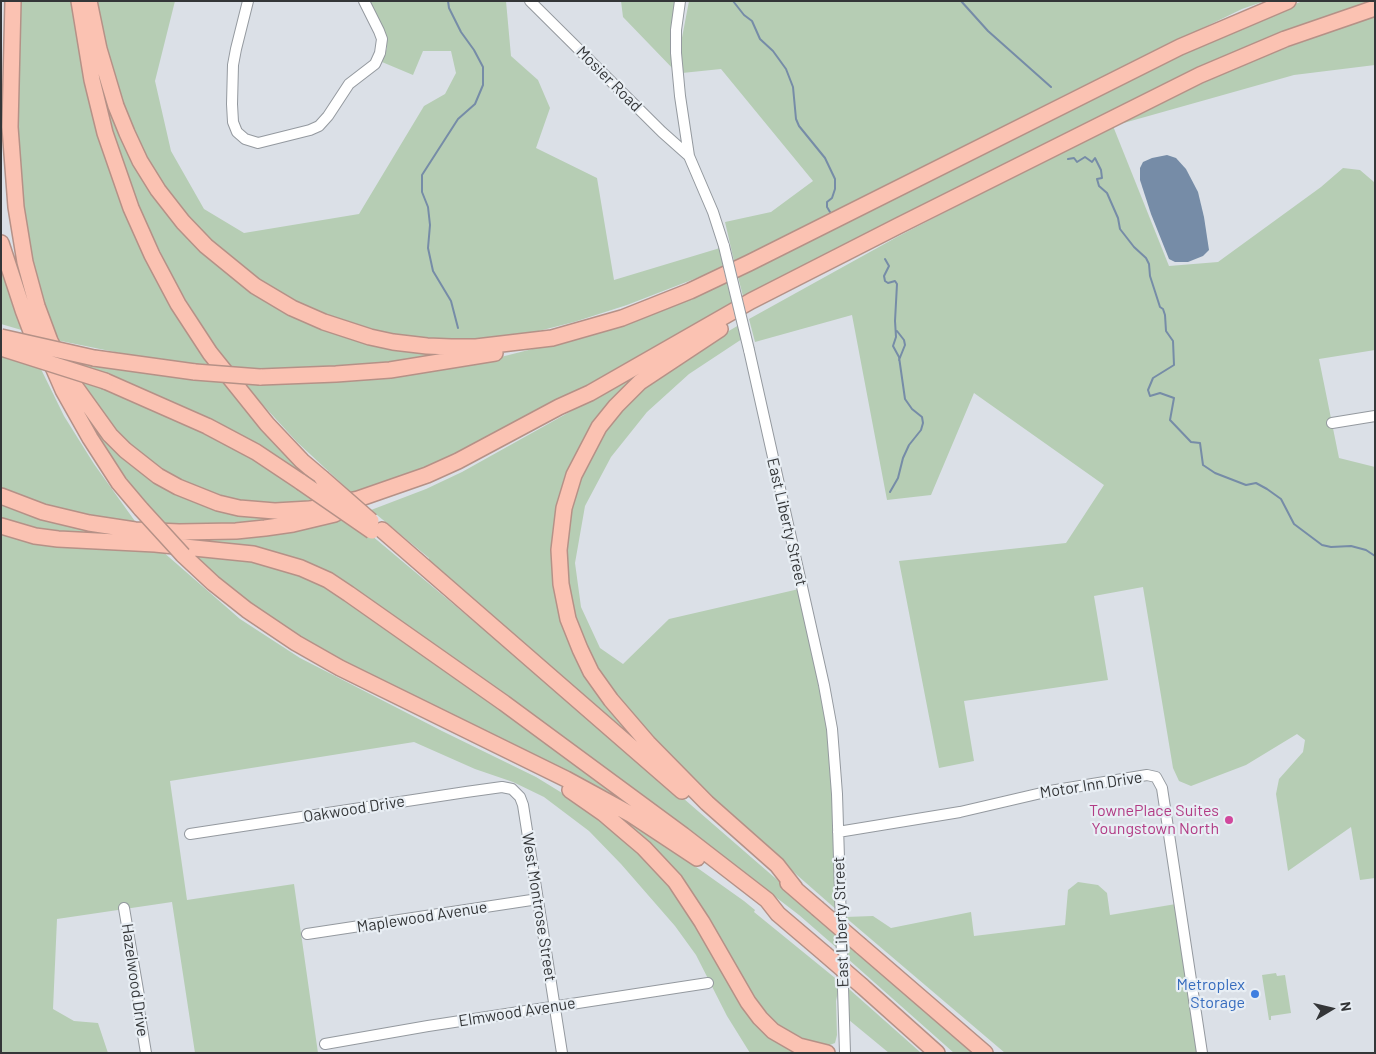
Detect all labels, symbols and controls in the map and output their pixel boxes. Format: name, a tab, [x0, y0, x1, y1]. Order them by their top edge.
street label: Mosier Road	[572, 42, 646, 116]
street label: East Liberty Street	[763, 456, 811, 588]
street label: Motor Inn Drive	[1038, 767, 1144, 803]
street label: Oakwood Drive	[302, 792, 406, 826]
place label: TownePlace Suites Youngstown North	[1089, 801, 1219, 839]
marker: TownePlace Suites Youngstown North	[1223, 814, 1235, 826]
street label: West Montrose Street	[518, 831, 560, 983]
street label: East Liberty Street	[829, 856, 853, 988]
street label: Maplewood Avenue	[355, 897, 489, 937]
street label: Hazelwood Drive	[118, 922, 152, 1038]
place label: Metroplex Storage	[1176, 975, 1245, 1013]
north arrow	[1306, 984, 1356, 1034]
marker: Metroplex Storage	[1249, 988, 1261, 1000]
street label: Elmwood Avenue	[457, 993, 577, 1031]
text: N	[1337, 1001, 1355, 1013]

